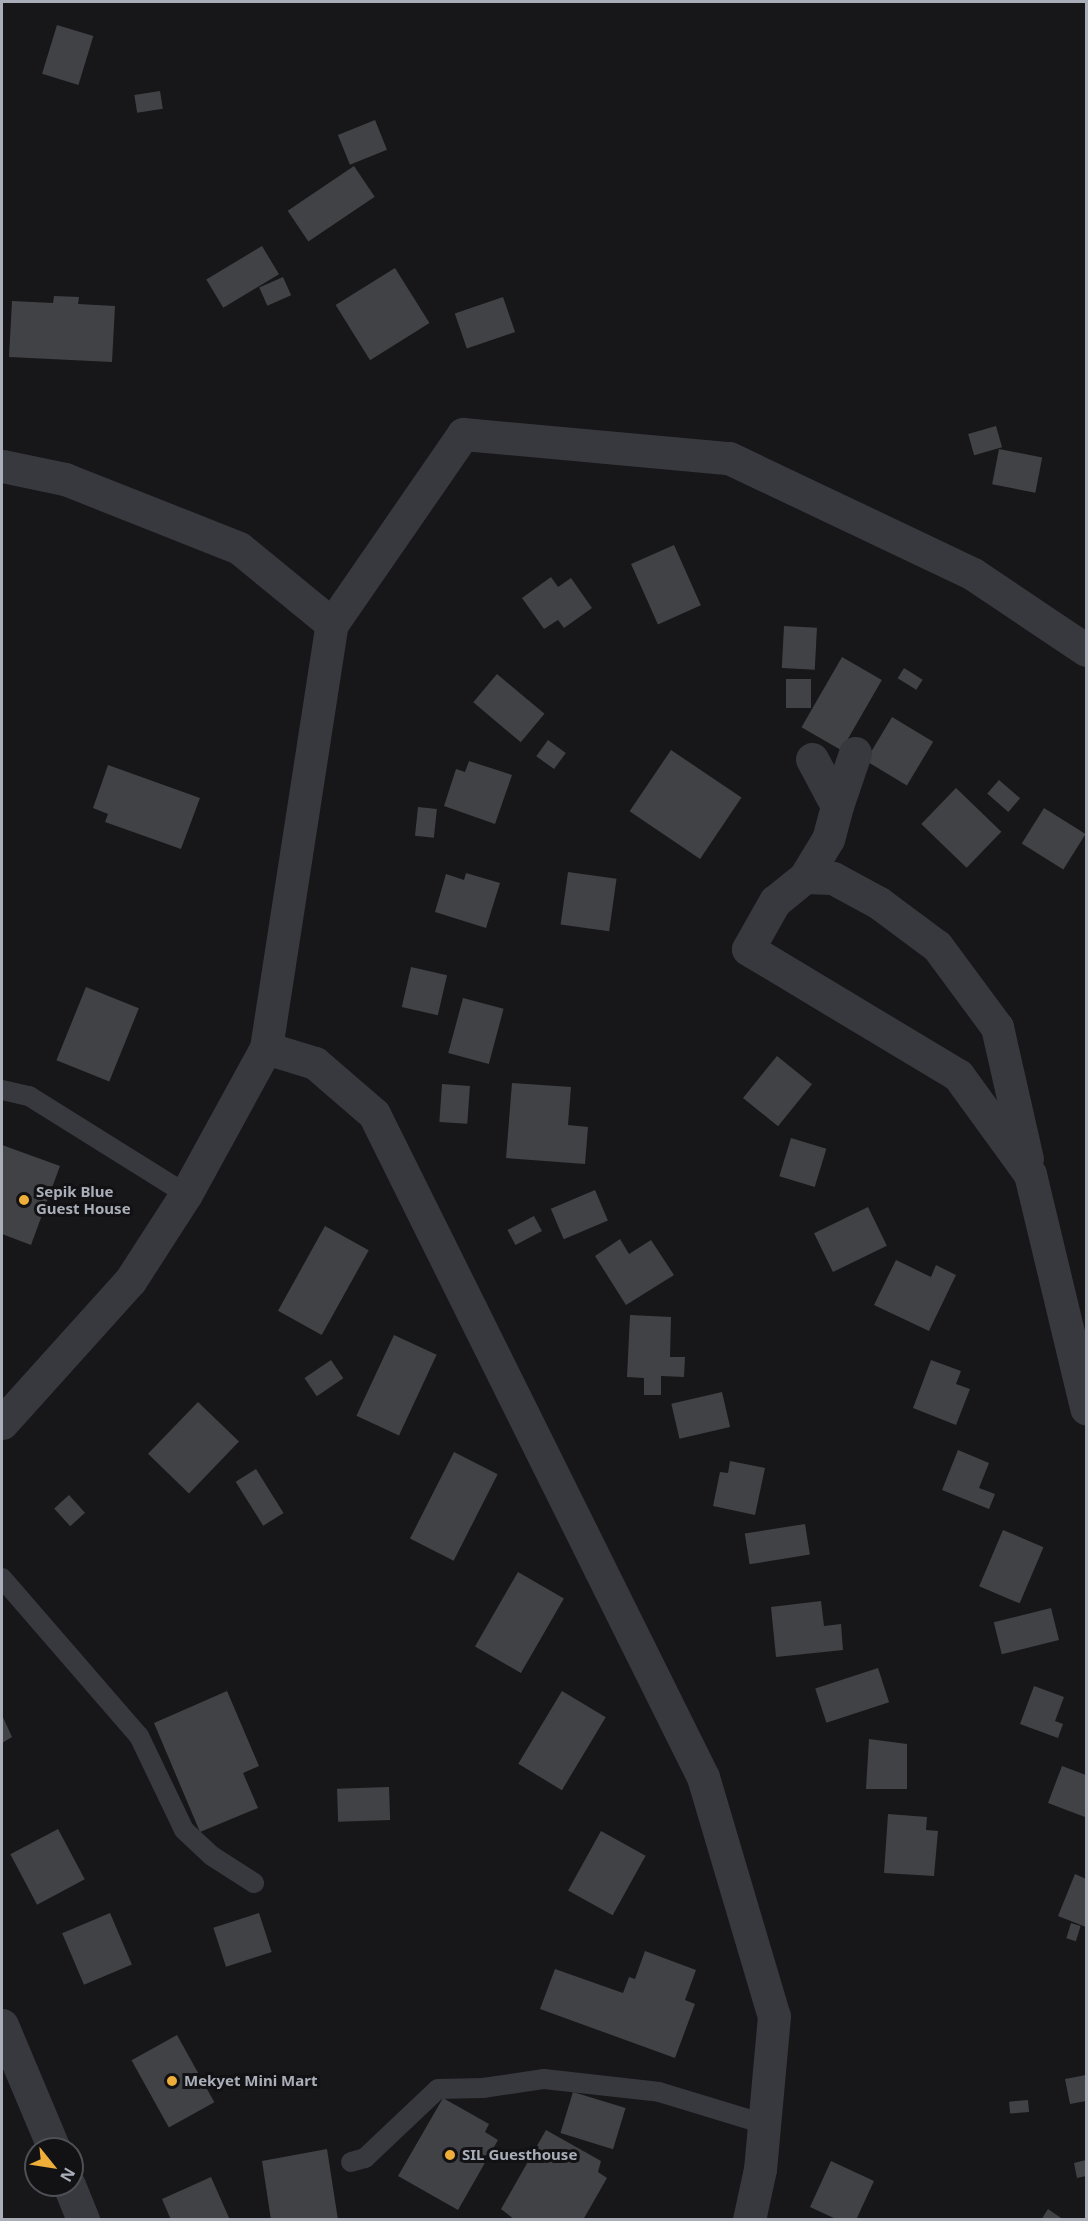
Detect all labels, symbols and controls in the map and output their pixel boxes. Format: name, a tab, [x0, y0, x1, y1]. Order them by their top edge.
place label: Sepik Blue Guest House	[36, 1182, 131, 1217]
marker: Sepik Blue Guest House	[17, 1193, 31, 1207]
place label: Mekyet Mini Mart	[184, 2072, 317, 2090]
marker: Mekyet Mini Mart	[165, 2074, 179, 2088]
north arrow	[24, 2137, 84, 2197]
place label: SIL Guesthouse	[462, 2146, 577, 2164]
marker: SIL Guesthouse	[443, 2148, 457, 2162]
text: N	[55, 2164, 81, 2186]

